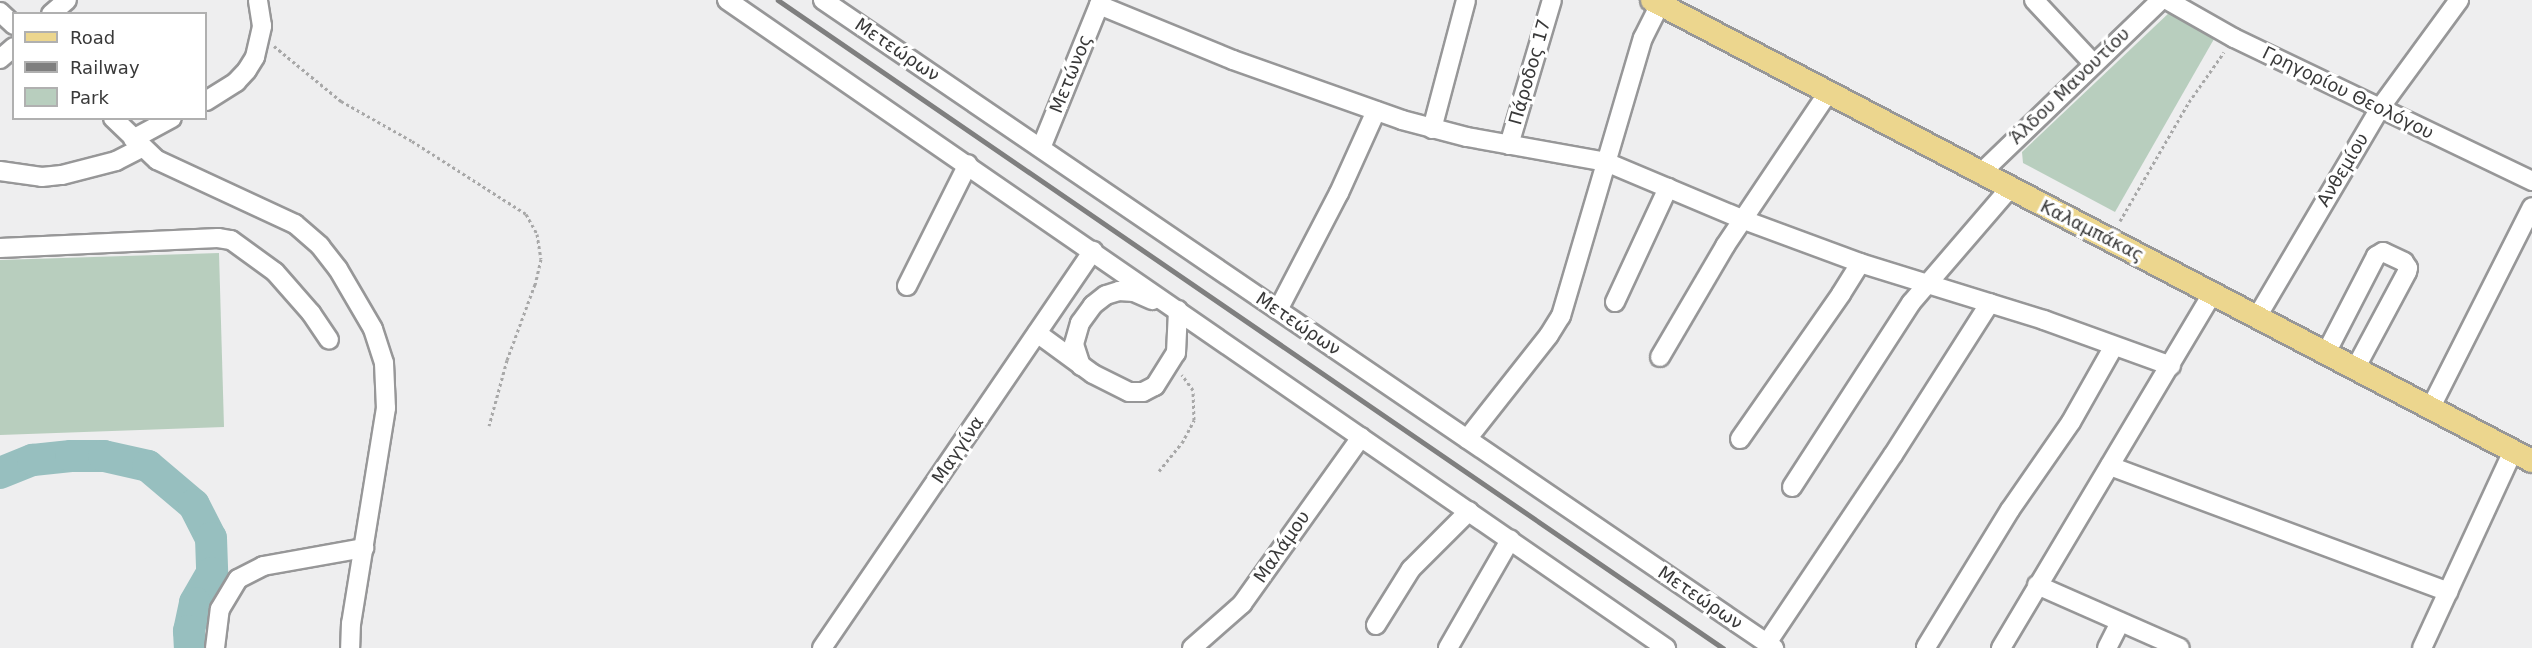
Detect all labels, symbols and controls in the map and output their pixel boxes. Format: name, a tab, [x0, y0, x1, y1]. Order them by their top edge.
legend	[12, 12, 207, 120]
street label: Μετεώρων	[851, 14, 943, 86]
street label: Πάροδος 17	[1505, 17, 1555, 127]
street label: Άλδου Μανουτίου	[2005, 23, 2135, 149]
text: Road	[70, 27, 115, 48]
street label: Μετώνος	[1045, 32, 1097, 116]
street label: Γρηγορίου Θεολόγου	[2259, 42, 2437, 144]
text: Railway	[70, 57, 140, 78]
text: Park	[70, 87, 109, 108]
street label: Ανθεμίου	[2313, 129, 2373, 211]
street label: Καλαμπάκας	[2037, 196, 2147, 266]
street label: Μετεώρων	[1252, 288, 1344, 360]
street label: Μαγγίνα	[928, 412, 988, 488]
street label: Μαλάμου	[1249, 507, 1315, 587]
street label: Μετεώρων	[1654, 562, 1746, 634]

